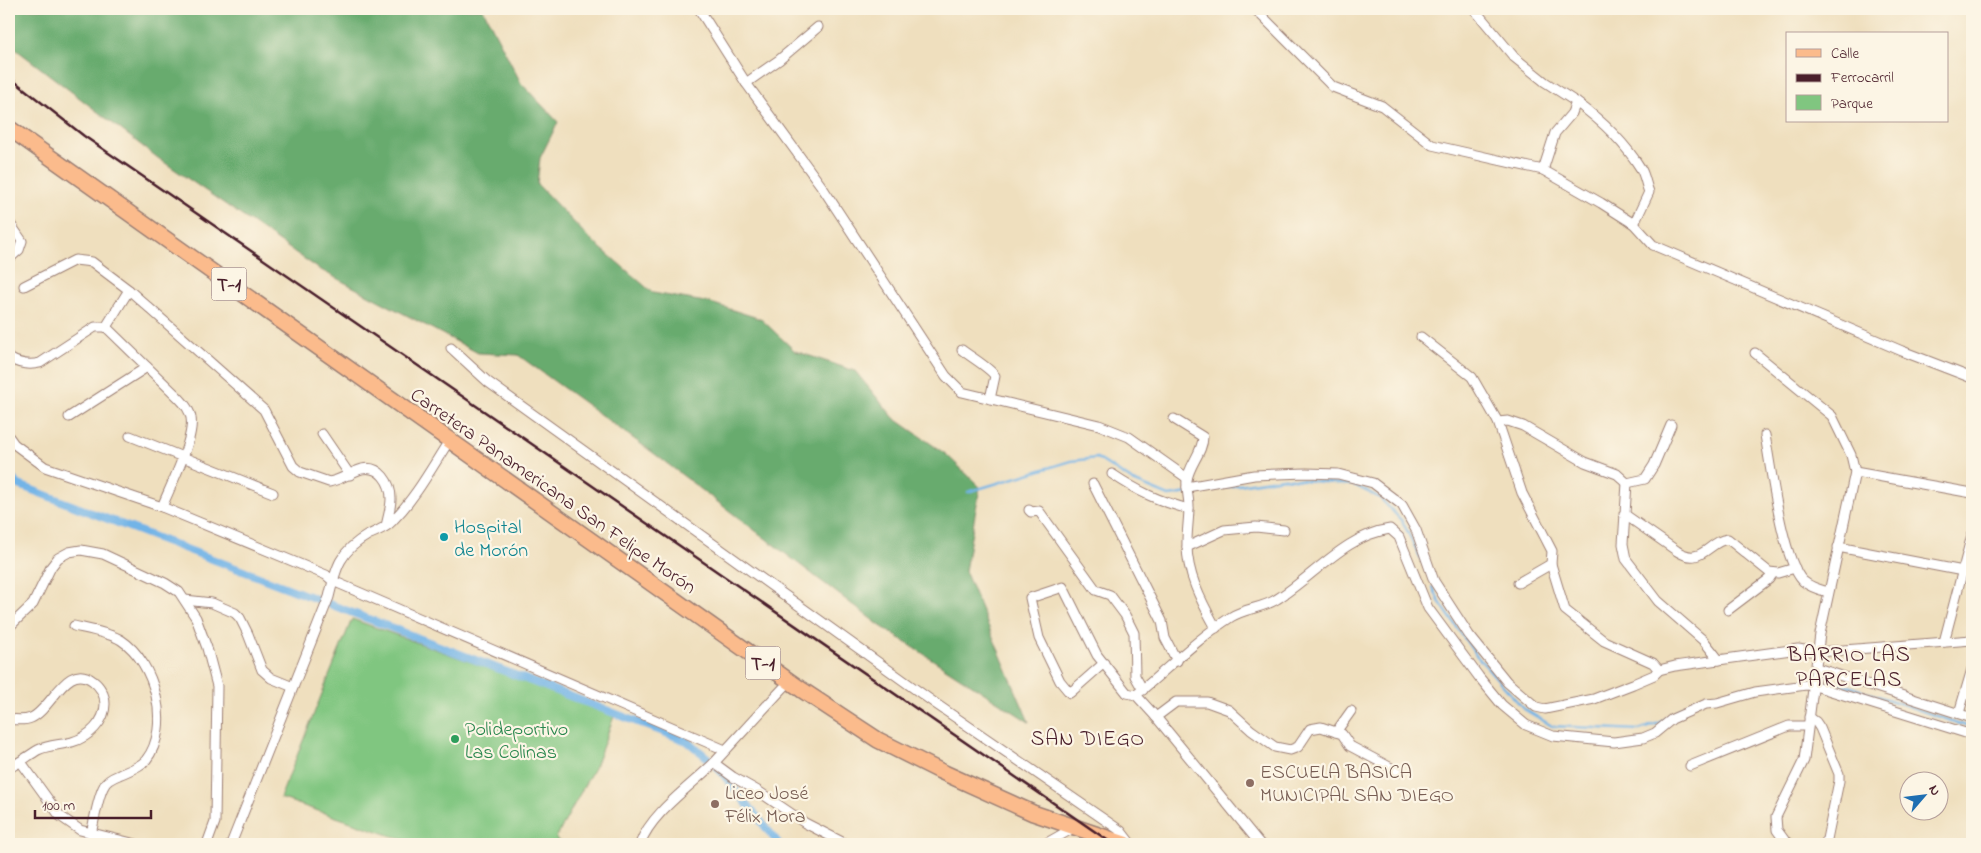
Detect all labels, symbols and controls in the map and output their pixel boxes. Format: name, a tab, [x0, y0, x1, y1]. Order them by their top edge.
legend	[1786, 32, 1948, 122]
text: Calle	[1831, 43, 1859, 65]
text: Ferrocarril	[1830, 67, 1894, 89]
text: Parque	[1831, 93, 1873, 115]
road number: T-1	[212, 268, 246, 300]
street label: Carretera Panamericana San Felipe Morón	[404, 382, 702, 603]
place label: Hospital de Morón	[454, 514, 528, 566]
marker: Hospital de Morón	[438, 531, 450, 543]
district label: BARRIO LAS PARCELAS	[1786, 640, 1911, 697]
road number: T-1	[746, 646, 780, 680]
place label: Polideportivo Las Colinas	[465, 716, 568, 768]
district label: SAN DIEGO	[1031, 725, 1145, 755]
marker: Polideportivo Las Colinas	[449, 733, 461, 745]
place label: ESCUELA BASICA MUNICIPAL SAN DIEGO	[1260, 759, 1454, 811]
north arrow	[1898, 770, 1948, 820]
marker: ESCUELA BASICA MUNICIPAL SAN DIEGO	[1244, 777, 1256, 789]
place label: Liceo José Félix Mora	[724, 780, 809, 832]
text: N	[1923, 781, 1946, 800]
scale bar	[35, 788, 151, 820]
text: 100 m	[42, 795, 75, 817]
marker: Liceo José Félix Mora	[709, 798, 721, 810]

